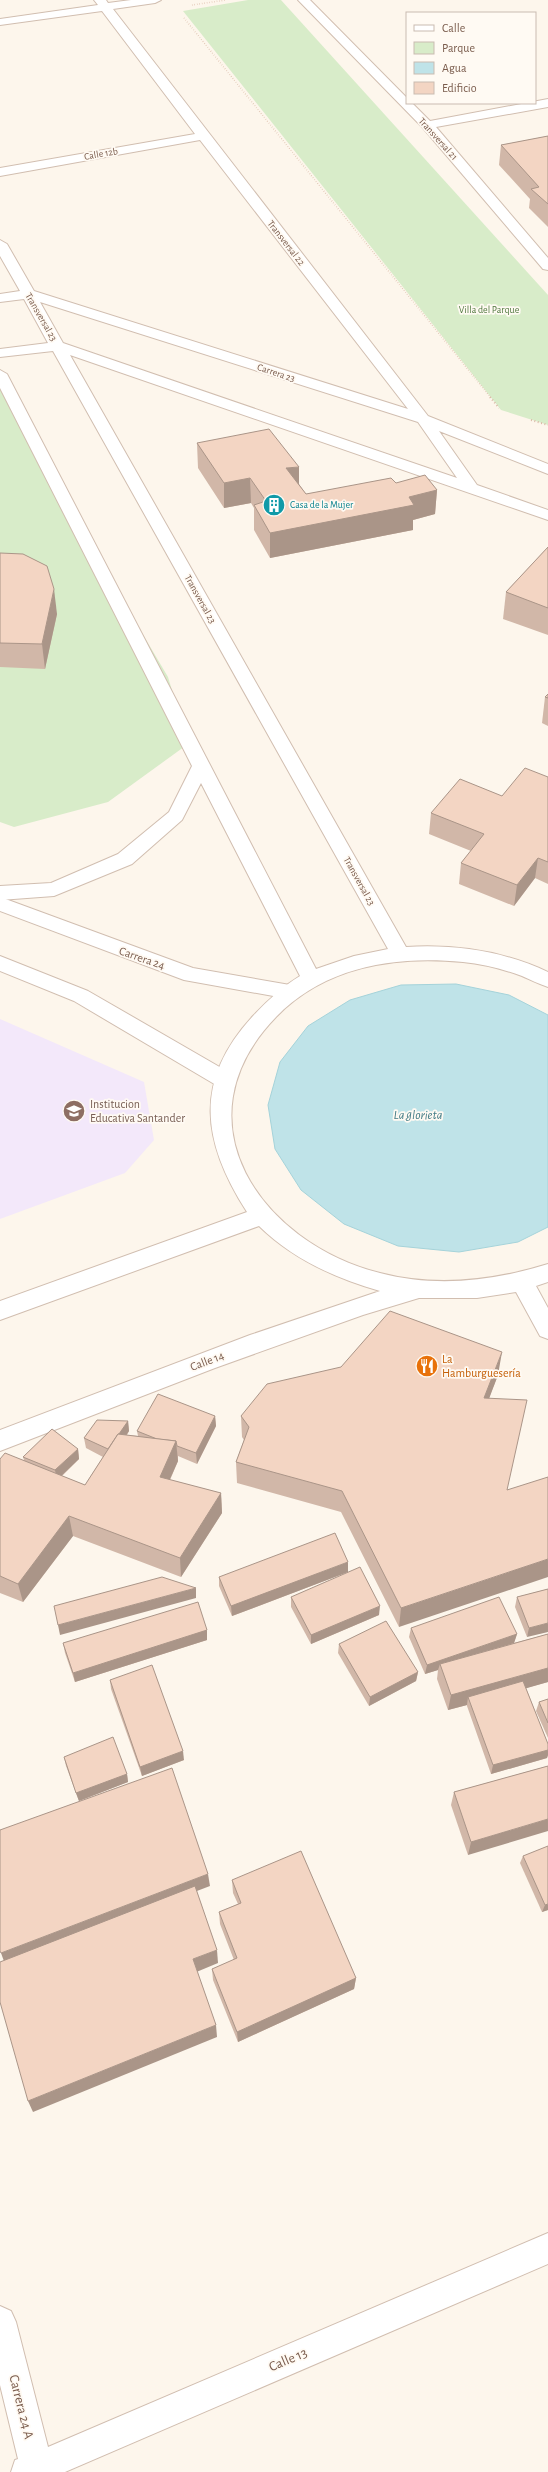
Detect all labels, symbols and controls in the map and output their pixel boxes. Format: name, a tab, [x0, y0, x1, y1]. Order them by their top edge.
legend	[406, 12, 536, 104]
text: Calle	[442, 22, 465, 34]
text: Parque	[442, 42, 475, 54]
text: Agua	[442, 62, 467, 74]
text: Edificio	[442, 82, 477, 94]
street label: Transversal 21	[417, 116, 459, 162]
street label: Calle 12b	[83, 146, 119, 162]
street label: Transversal 22	[265, 219, 307, 268]
street label: Transversal 23	[23, 291, 59, 343]
park label: Villa del Parque	[459, 305, 520, 315]
street label: Carrera 23	[256, 362, 296, 384]
building icon: Casa de la Mujer	[261, 492, 287, 518]
place label: Casa de la Mujer	[290, 500, 354, 510]
street label: Transversal 23	[183, 573, 217, 625]
street label: Transversal 23	[342, 855, 376, 907]
street label: Carrera 24	[118, 945, 167, 971]
school or university icon: Institucion Educativa Santander	[61, 1098, 87, 1124]
place label: Institucion Educativa Santander	[90, 1098, 185, 1124]
water label: La glorieta	[394, 1109, 443, 1122]
street label: Calle 14	[188, 1349, 226, 1373]
restaurant icon: La Hamburguesería	[414, 1353, 440, 1379]
place label: La Hamburguesería	[442, 1353, 521, 1379]
street label: Calle 13	[267, 2346, 309, 2374]
street label: Carrera 24 A	[6, 2373, 36, 2441]

